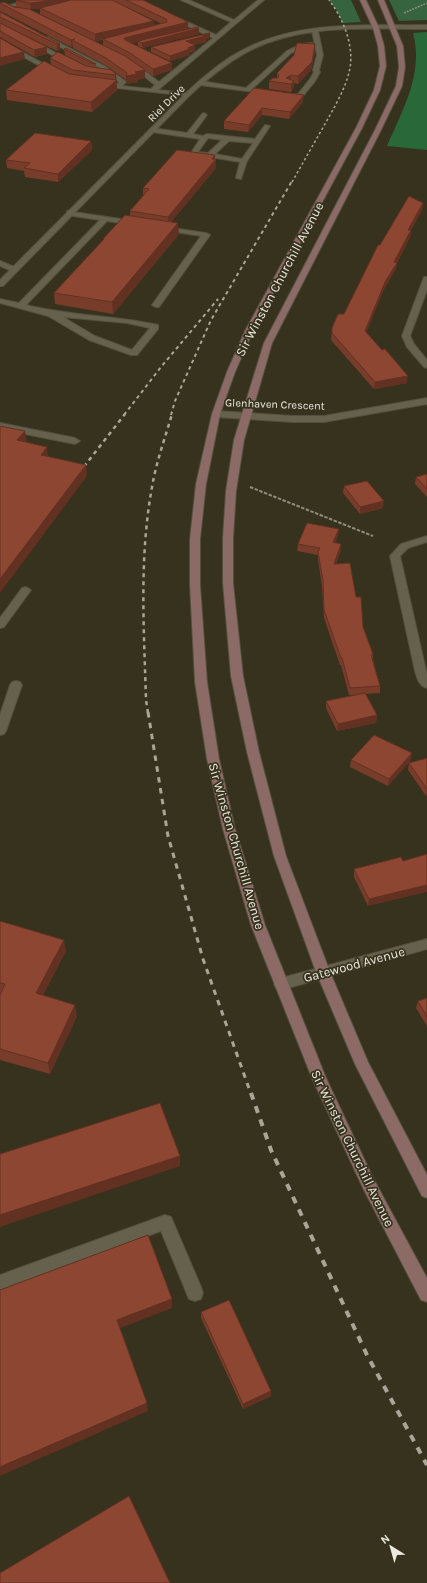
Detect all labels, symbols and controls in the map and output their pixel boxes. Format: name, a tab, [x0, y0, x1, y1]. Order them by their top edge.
street label: Riel Drive	[145, 82, 188, 125]
street label: Sir Winston Churchill Avenue	[232, 199, 327, 359]
street label: Glenhaven Crescent	[225, 396, 325, 413]
street label: Sir Winston Churchill Avenue	[206, 761, 268, 931]
street label: Gatewood Avenue	[302, 944, 407, 985]
street label: Sir Winston Churchill Avenue	[308, 1067, 397, 1229]
north arrow	[371, 1527, 411, 1567]
text: N	[378, 1532, 392, 1547]

